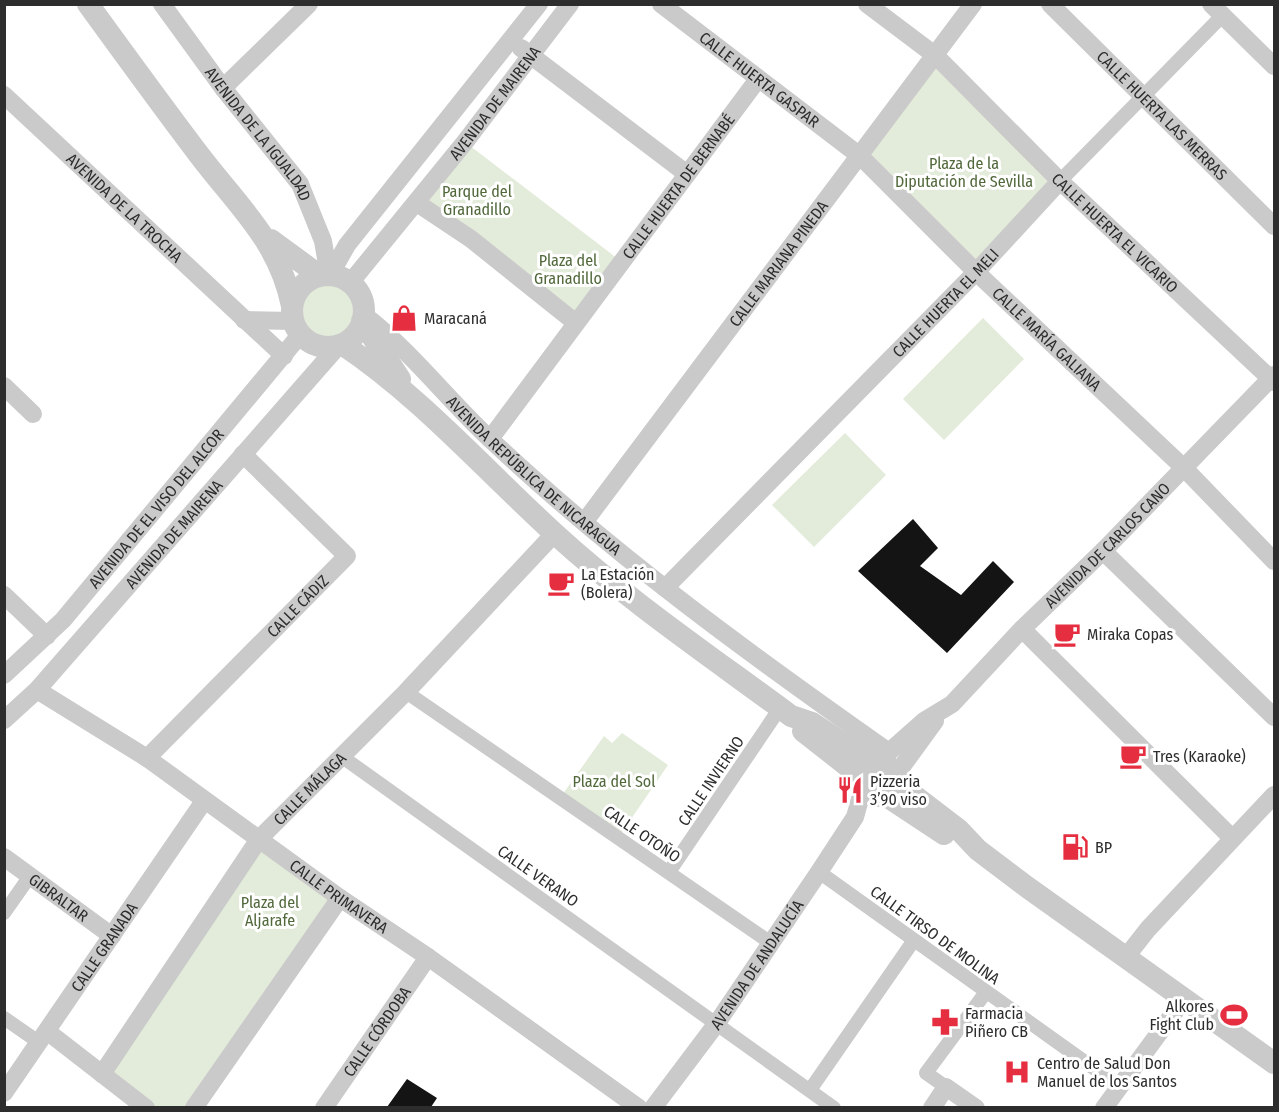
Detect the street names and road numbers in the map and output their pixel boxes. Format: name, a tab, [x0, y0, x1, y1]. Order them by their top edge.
street label: CALLE HUERTA GASPAR	[696, 27, 824, 131]
street label: AVENIDA DE MAIRENA	[445, 42, 544, 164]
street label: CALLE HUERTA LAS MERRAS	[1093, 47, 1231, 184]
street label: AVENIDA DE LA IGUALDAD	[201, 63, 315, 203]
street label: CALLE HUERTA DE BERNABÉ	[618, 110, 738, 263]
street label: AVENIDA DE LA TROCHA	[63, 149, 187, 266]
street label: CALLE HUERTA EL VICARIO	[1048, 169, 1182, 297]
street label: CALLE MARIANA PINEDA	[725, 196, 832, 330]
street label: CALLE HUERTA EL MELI	[888, 244, 1003, 361]
street label: CALLE MARÍA GALIANA	[989, 283, 1106, 395]
street label: AVENIDA REPÚBLICA DE NICARAGUA	[443, 392, 626, 559]
street label: AVENIDA DE EL VISO DEL ALCOR	[84, 425, 228, 592]
street label: AVENIDA DE MAIRENA	[121, 475, 227, 592]
street label: AVENIDA DE CARLOS CANO	[1041, 478, 1174, 612]
street label: CALLE CÁDIZ	[263, 571, 332, 641]
street label: CALLE INVIERNO	[674, 732, 748, 830]
street label: CALLE MÁLAGA	[269, 748, 350, 829]
street label: CALLE OTOÑO	[600, 801, 684, 867]
street label: CALLE VERANO	[494, 841, 582, 911]
street label: CALLE PRIMAVERA	[286, 855, 392, 937]
street label: GIBRALTAR	[25, 869, 92, 925]
street label: CALLE TIRSO DE MOLINA	[867, 882, 1004, 989]
street label: AVENIDA DE ANDALUCÍA	[706, 896, 807, 1033]
street label: CALLE GRANADA	[67, 898, 142, 995]
street label: CALLE CÓRDOBA	[339, 982, 415, 1080]

